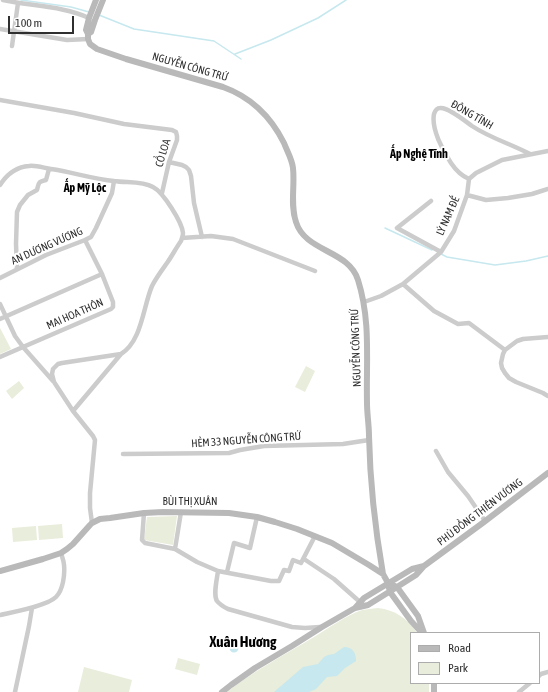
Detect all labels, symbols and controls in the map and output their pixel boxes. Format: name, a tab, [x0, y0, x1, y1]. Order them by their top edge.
scale bar	[10, 8, 76, 34]
text: 100 m	[15, 16, 42, 30]
street label: NGUYỄN CÔNG TRỨ	[151, 50, 229, 84]
street label: ĐÔNG TĨNH	[448, 98, 496, 132]
street label: CỔ LOA	[153, 137, 173, 169]
district label: Ấp Nghệ Tĩnh	[390, 147, 448, 161]
district label: Ấp Mỹ Lộc	[64, 181, 106, 195]
street label: LÝ NAM ĐẾ	[434, 194, 462, 238]
street label: AN DƯƠNG VƯƠNG	[9, 224, 85, 268]
street label: MAI HOA THÔN	[44, 296, 106, 332]
street label: NGUYỄN CÔNG TRỨ	[348, 309, 364, 387]
street label: HẺM 33 NGUYỄN CÔNG TRỨ	[191, 430, 301, 450]
street label: PHÙ ĐỔNG THIÊN VƯƠNG	[435, 476, 525, 548]
street label: BÙI THỊ XUÂN	[163, 495, 217, 509]
legend	[410, 632, 540, 684]
district label: Xuân Hương	[209, 633, 277, 651]
text: Road	[448, 641, 471, 655]
text: Park	[448, 661, 468, 675]

